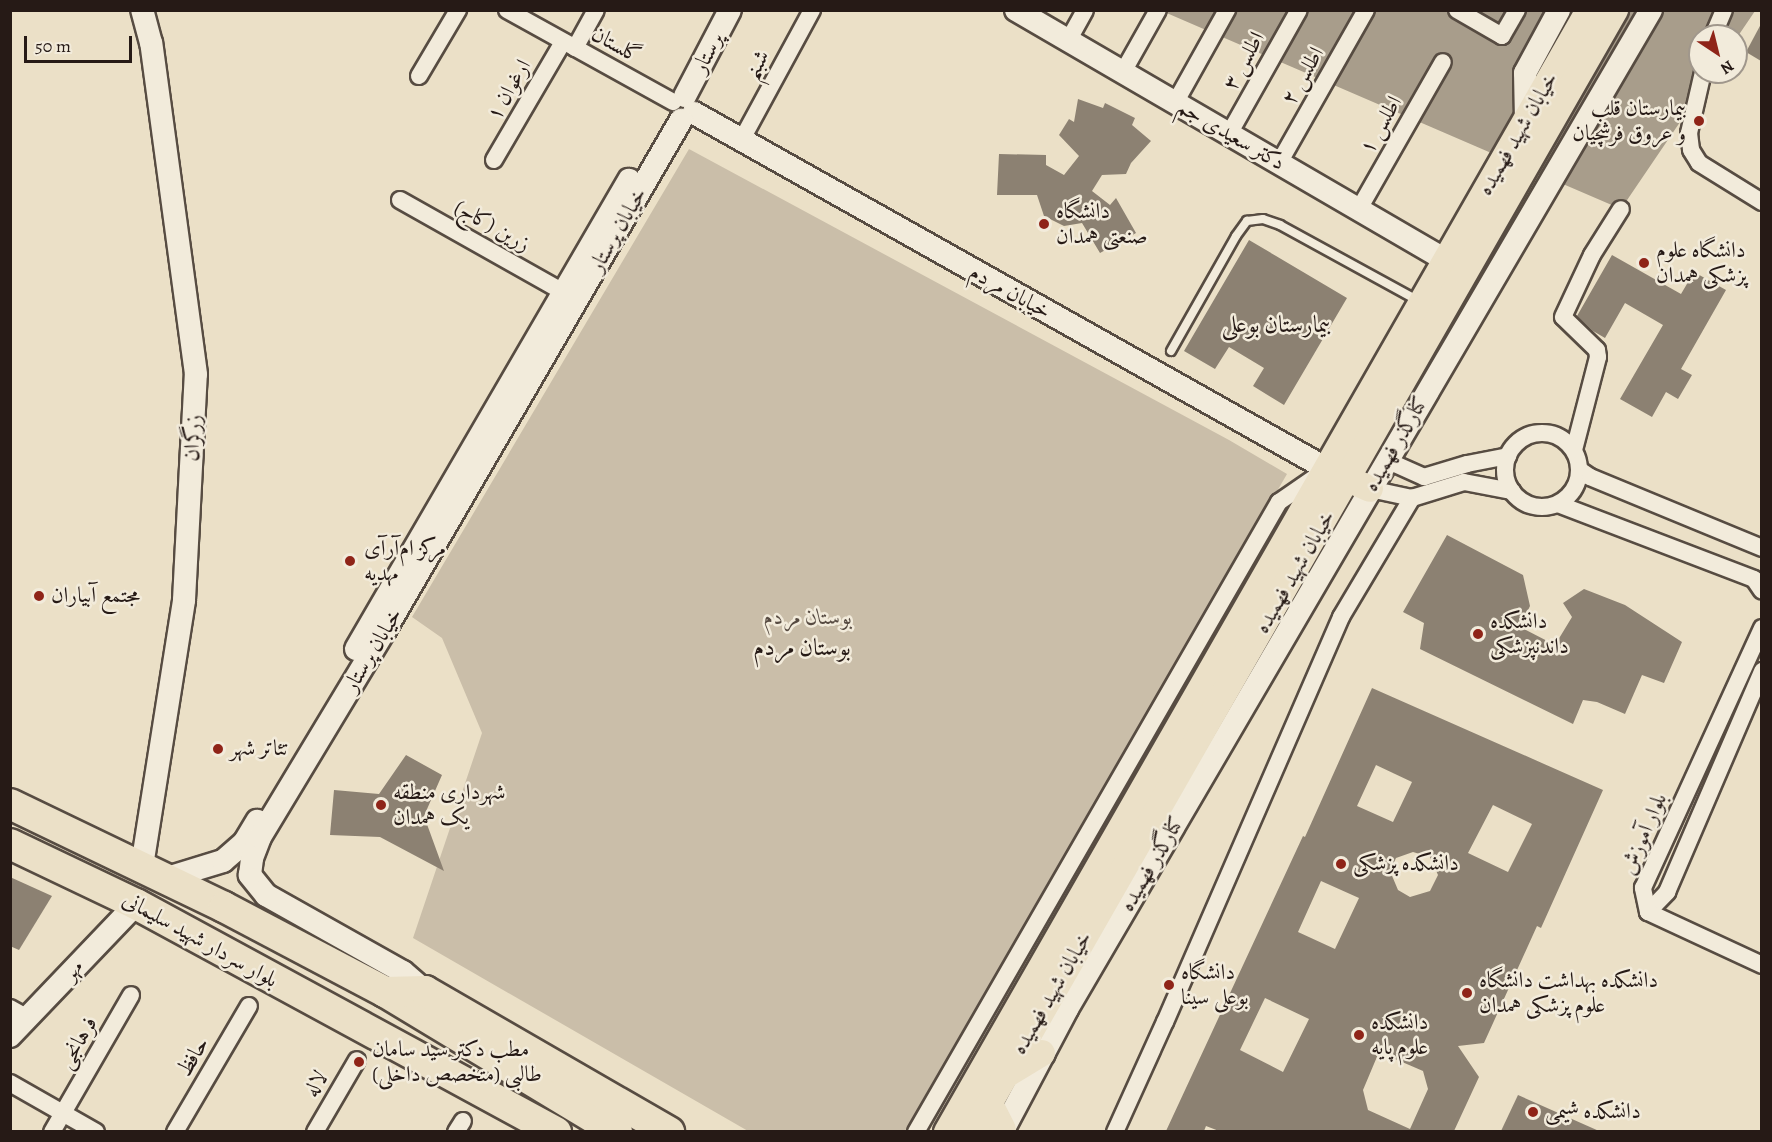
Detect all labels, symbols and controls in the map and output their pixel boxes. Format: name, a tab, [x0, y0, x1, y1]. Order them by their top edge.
street label: گلستان	[587, 21, 645, 69]
scale bar	[27, 24, 135, 62]
north arrow	[1688, 24, 1748, 84]
street label: اطلس ۳	[1217, 27, 1271, 95]
street label: پرستار	[686, 28, 730, 78]
text: 50 m	[35, 34, 71, 58]
street label: اطلس ۲	[1276, 42, 1330, 110]
street label: شبنم	[738, 45, 776, 85]
street label: ارغوان ۱	[481, 55, 537, 125]
text: N	[1716, 55, 1738, 79]
street label: خیابان شهید فهمیده	[1472, 68, 1564, 200]
street label: اطلس ۱	[1354, 91, 1408, 159]
street label: دکتر سعیدی جم	[1172, 94, 1290, 176]
place label: بیمارستان قلب و عروق فرشچیان	[1572, 95, 1686, 146]
marker: بیمارستان قلب و عروق فرشچیان	[1690, 112, 1708, 130]
street label: خیابان پرستار	[583, 183, 653, 277]
street label: زرین (کاج)	[449, 194, 535, 258]
place label: دانشگاه صنعتی همدان	[1056, 198, 1148, 249]
marker: دانشگاه صنعتی همدان	[1037, 217, 1051, 231]
place label: دانشگاه علوم پزشکی همدان	[1656, 237, 1747, 288]
marker: دانشگاه علوم پزشکی همدان	[1637, 256, 1651, 270]
street label: خیابان مردم	[965, 259, 1055, 325]
district label: بیمارستان بوعلی	[1221, 311, 1331, 339]
street label: کنارگذر فهمیده	[1358, 392, 1434, 496]
street label: زرگران	[179, 414, 207, 462]
street label: خیابان شهید فهمیده	[1249, 506, 1341, 638]
place label: مرکز ام‌آر‌آی مهدیه	[364, 535, 446, 586]
marker: مرکز ام‌آر‌آی مهدیه	[341, 552, 359, 570]
place label: مجتمع آبیاران	[51, 583, 140, 609]
marker: مجتمع آبیاران	[32, 589, 46, 603]
street label: خیابان پرستار	[338, 603, 408, 697]
park label: بوستان مردم	[764, 605, 852, 631]
place label: دانشکده داندنپزشکی	[1490, 608, 1569, 660]
marker: دانشکده داندنپزشکی	[1471, 627, 1485, 641]
district label: بوستان مردم	[753, 634, 851, 662]
place label: تئاتر شهر	[230, 736, 289, 762]
marker: تئاتر شهر	[211, 742, 225, 756]
place label: شهرداری منطقه یک همدان	[393, 779, 506, 830]
street label: بلوار آموزش	[1615, 789, 1673, 879]
marker: شهرداری منطقه یک همدان	[374, 798, 388, 812]
street label: کنارگذر فهمیده	[1114, 812, 1190, 916]
place label: دانشکده پزشکی	[1353, 851, 1459, 877]
marker: دانشکده پزشکی	[1334, 857, 1348, 871]
street label: بلوار سردار شهید سلیمانی	[118, 886, 282, 994]
street label: خیابان شهید فهمیده	[1006, 927, 1098, 1059]
street label: مهر	[57, 954, 89, 986]
place label: دانشگاه بوعلی سینا	[1181, 959, 1249, 1010]
place label: دانشکده بهداشت دانشگاه علوم پزشکی همدان	[1479, 967, 1658, 1018]
marker: دانشگاه بوعلی سینا	[1162, 978, 1176, 992]
marker: دانشکده بهداشت دانشگاه علوم پزشکی همدان	[1460, 986, 1474, 1000]
place label: دانشکده علوم پایه	[1371, 1009, 1428, 1060]
street label: فرهانجی	[53, 1012, 103, 1074]
marker: دانشکده علوم پایه	[1352, 1028, 1366, 1042]
street label: حافظ	[171, 1032, 215, 1082]
place label: مطب دکتر سید سامان طالبی (متخصص داخلی)	[372, 1036, 542, 1088]
marker: مطب دکتر سید سامان طالبی (متخصص داخلی)	[350, 1053, 368, 1071]
street label: لاله	[298, 1066, 334, 1102]
place label: دانشکده شیمی	[1545, 1099, 1641, 1125]
marker: دانشکده شیمی	[1526, 1105, 1540, 1119]

